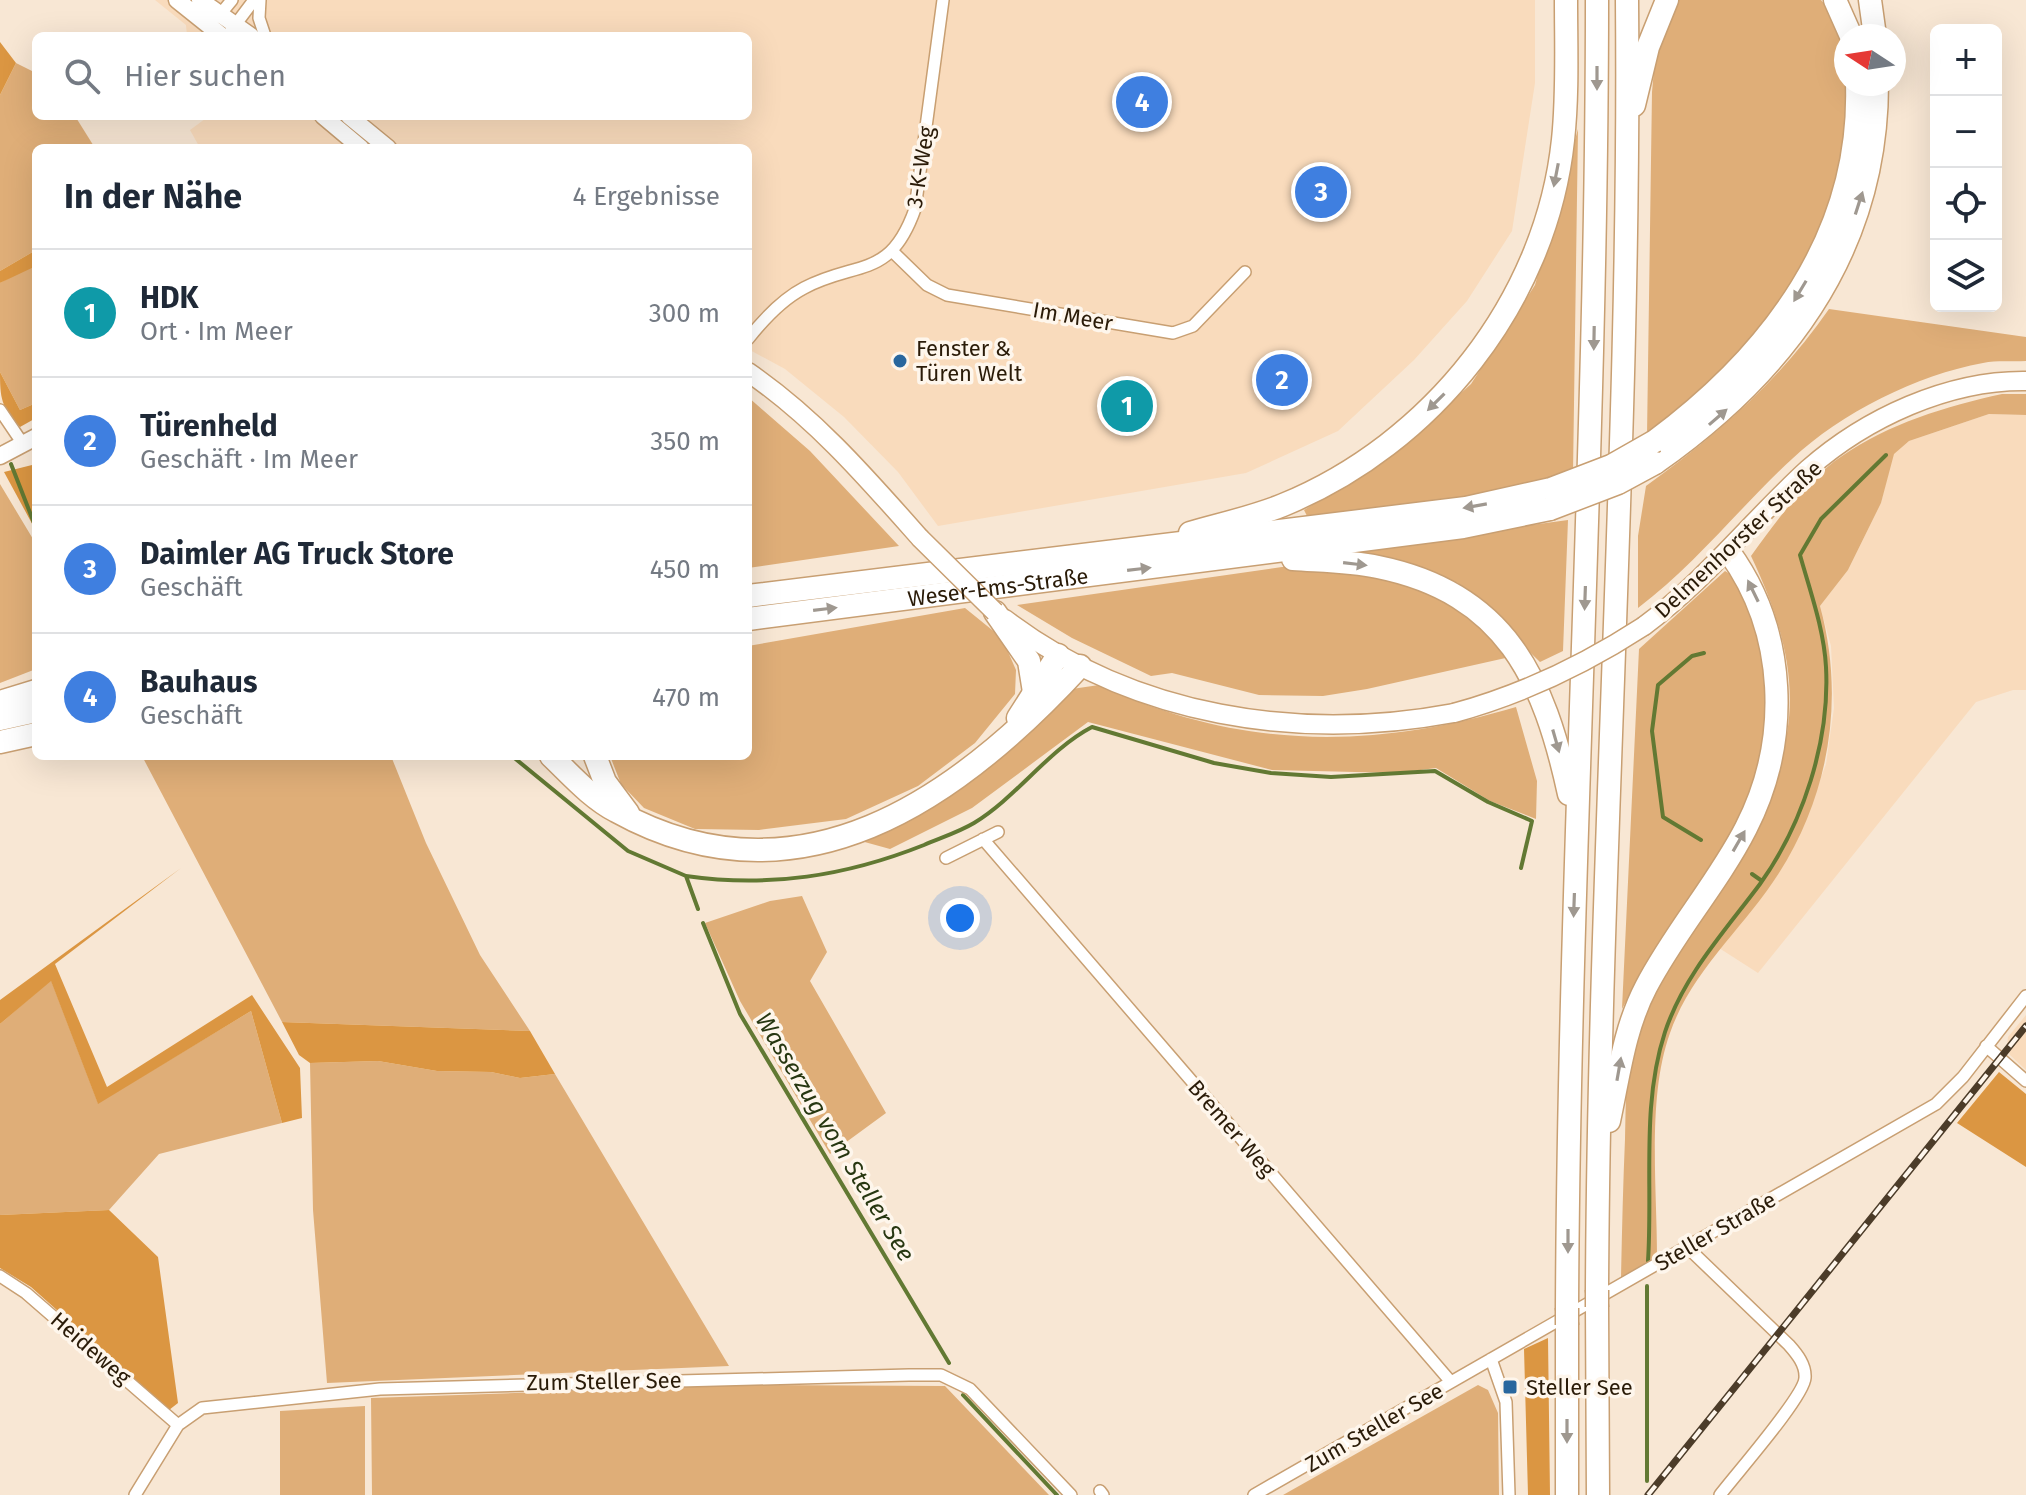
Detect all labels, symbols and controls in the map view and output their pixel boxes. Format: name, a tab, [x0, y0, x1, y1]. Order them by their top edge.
north arrow	[1834, 24, 1906, 96]
map controls	[1930, 24, 2002, 312]
button: +	[1930, 24, 2002, 96]
search box	[32, 32, 752, 120]
icon: search	[60, 54, 104, 98]
text: Hier suchen	[124, 58, 286, 94]
one-way arrow	[1591, 66, 1603, 91]
pin: 4	[1116, 72, 1168, 132]
button: −	[1930, 96, 2002, 168]
street label: 3-K-Weg	[901, 124, 940, 210]
pin: 3	[1295, 162, 1347, 222]
one-way arrow	[1549, 163, 1562, 188]
button: locate	[1930, 168, 2002, 240]
text: In der Nähe	[64, 176, 242, 217]
text: 4 Ergebnisse	[573, 181, 720, 212]
one-way arrow	[1853, 190, 1866, 214]
button: layers	[1930, 240, 2002, 312]
text: HDK	[140, 280, 199, 316]
one-way arrow	[1793, 280, 1807, 302]
street label: Im Meer	[1031, 296, 1116, 337]
text: 1	[84, 298, 96, 329]
text: 300 m	[649, 298, 720, 329]
text: Ort · Im Meer	[140, 316, 293, 347]
one-way arrow	[1588, 326, 1601, 351]
place label: Fenster & Türen Welt	[916, 335, 1022, 387]
pin: 2	[1256, 350, 1308, 410]
marker: Fenster & Türen Welt	[891, 352, 909, 370]
pin: 1	[1101, 376, 1153, 436]
one-way arrow	[1427, 392, 1446, 410]
text: Türenheld	[140, 408, 278, 444]
one-way arrow	[1707, 409, 1727, 426]
text: 2	[83, 426, 97, 457]
text: 350 m	[650, 426, 720, 457]
text: Geschäft · Im Meer	[140, 444, 358, 475]
street label: Delmenhorster Straße	[1649, 455, 1828, 624]
one-way arrow	[1462, 501, 1487, 513]
text: Daimler AG Truck Store	[140, 536, 454, 572]
text: 3	[83, 554, 97, 585]
text: 450 m	[650, 554, 720, 585]
one-way arrow	[1343, 558, 1368, 571]
street label: Weser-Ems-Straße	[906, 562, 1090, 612]
one-way arrow	[1127, 562, 1152, 575]
text: Geschäft	[140, 572, 243, 603]
one-way arrow	[1746, 579, 1760, 603]
one-way arrow	[1579, 586, 1592, 611]
one-way arrow	[813, 602, 838, 615]
text: Bauhaus	[140, 664, 258, 700]
text: 4	[83, 682, 97, 713]
text: 470 m	[652, 682, 720, 713]
text: Geschäft	[140, 700, 243, 731]
one-way arrow	[1550, 729, 1563, 753]
one-way arrow	[1732, 829, 1746, 852]
one-way arrow	[1567, 893, 1580, 918]
your location	[940, 898, 980, 938]
water label: Wasserzug vom Steller See	[750, 1008, 920, 1266]
one-way arrow	[1613, 1056, 1626, 1081]
street label: Bremer Weg	[1182, 1074, 1281, 1183]
street label: Steller Straße	[1650, 1186, 1781, 1277]
one-way arrow	[1561, 1229, 1574, 1254]
street label: Heideweg	[45, 1306, 137, 1391]
street label: Zum Steller See	[526, 1367, 682, 1396]
place label: Steller See	[1526, 1374, 1633, 1401]
street label: Zum Steller See	[1300, 1377, 1448, 1478]
marker: Steller See	[1501, 1378, 1519, 1396]
one-way arrow	[1561, 1419, 1573, 1444]

